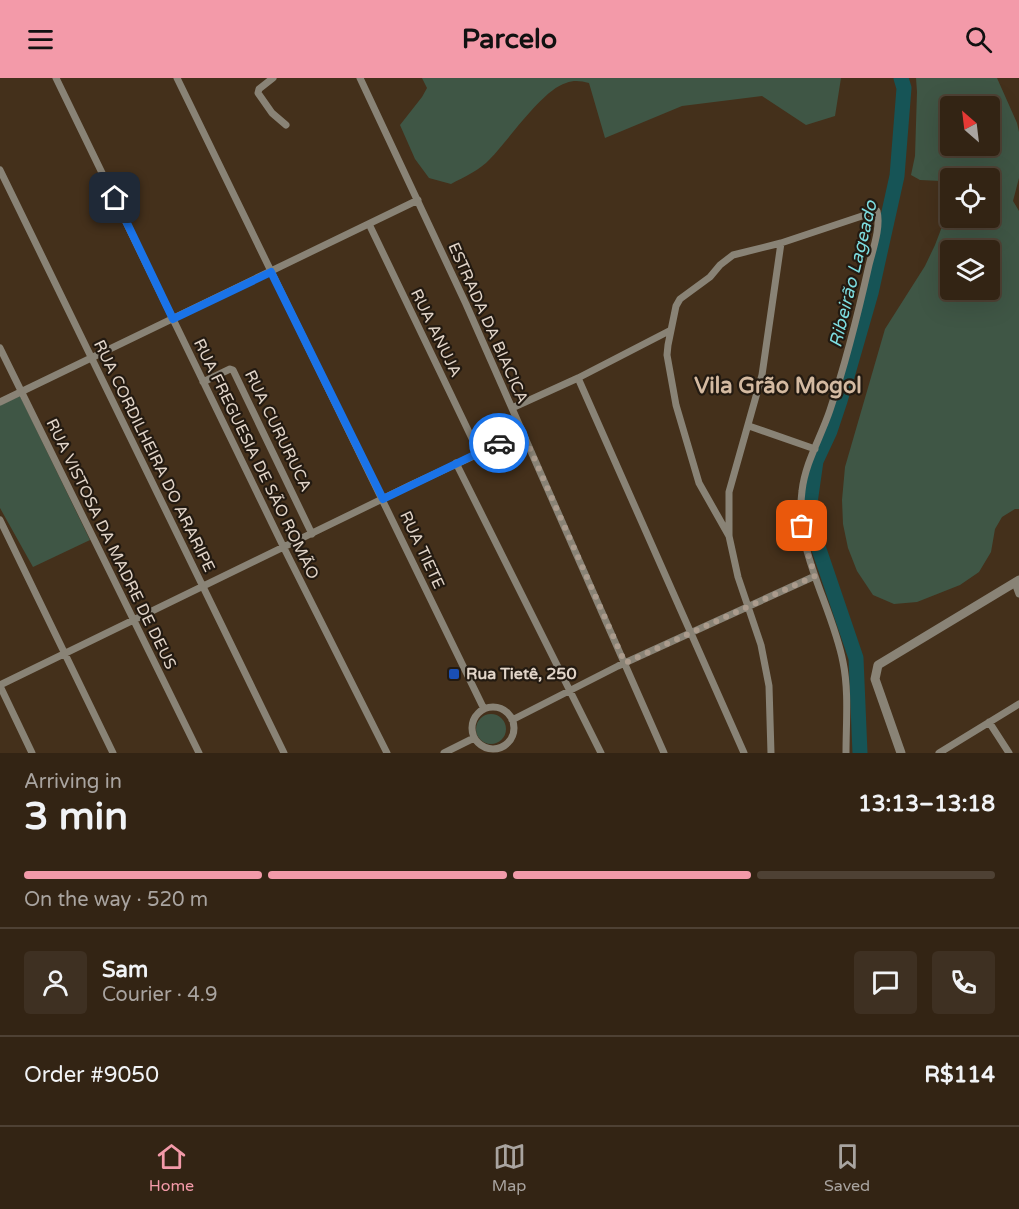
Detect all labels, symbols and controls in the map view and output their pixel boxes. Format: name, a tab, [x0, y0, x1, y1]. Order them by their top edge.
icon: menu	[24, 23, 57, 56]
text: Parcelo	[462, 23, 557, 56]
icon: search	[962, 23, 995, 56]
north arrow	[940, 96, 1000, 156]
map controls	[940, 96, 1000, 300]
button: locate	[940, 168, 1000, 228]
pin	[89, 172, 140, 223]
icon: home	[98, 181, 131, 214]
water label: Ribeirão Lageado	[824, 197, 882, 350]
street label: ESTRADA DA BIACICA	[443, 239, 533, 407]
button: layers	[940, 240, 1000, 300]
street label: RUA ANUJA	[406, 286, 466, 380]
street label: RUA FREGUESIA DE SÃO ROMÃO	[189, 335, 323, 583]
street label: RUA CORDILHEIRA DO ARARIPE	[89, 337, 219, 575]
street label: RUA CURURUCA	[240, 367, 316, 495]
district label: Vila Grão Mogol	[694, 373, 862, 399]
courier	[469, 413, 529, 473]
street label: RUA VISTOSA DA MADRE DE DEUS	[41, 416, 181, 673]
icon: car	[483, 427, 516, 460]
pin	[776, 500, 827, 551]
street label: RUA TIETE	[395, 508, 449, 592]
icon: bag	[785, 509, 818, 542]
place label: Rua Tietê, 250	[466, 664, 576, 684]
marker: Rua Tietê, 250	[447, 667, 461, 681]
text: Arriving in	[24, 770, 122, 794]
text: 13:13–13:18	[858, 791, 995, 817]
text: 3 min	[24, 793, 128, 840]
text: On the way · 520 m	[24, 888, 208, 912]
button: person	[24, 951, 87, 1014]
button: chat	[854, 951, 917, 1014]
button: phone	[932, 951, 995, 1014]
text: Sam	[102, 957, 148, 983]
text: Courier · 4.9	[102, 983, 217, 1007]
text: Order #9050	[24, 1062, 159, 1088]
text: R$114	[924, 1062, 995, 1088]
tab: Home	[149, 1140, 194, 1196]
tab: Map	[492, 1140, 526, 1196]
tab: Saved	[824, 1140, 870, 1196]

